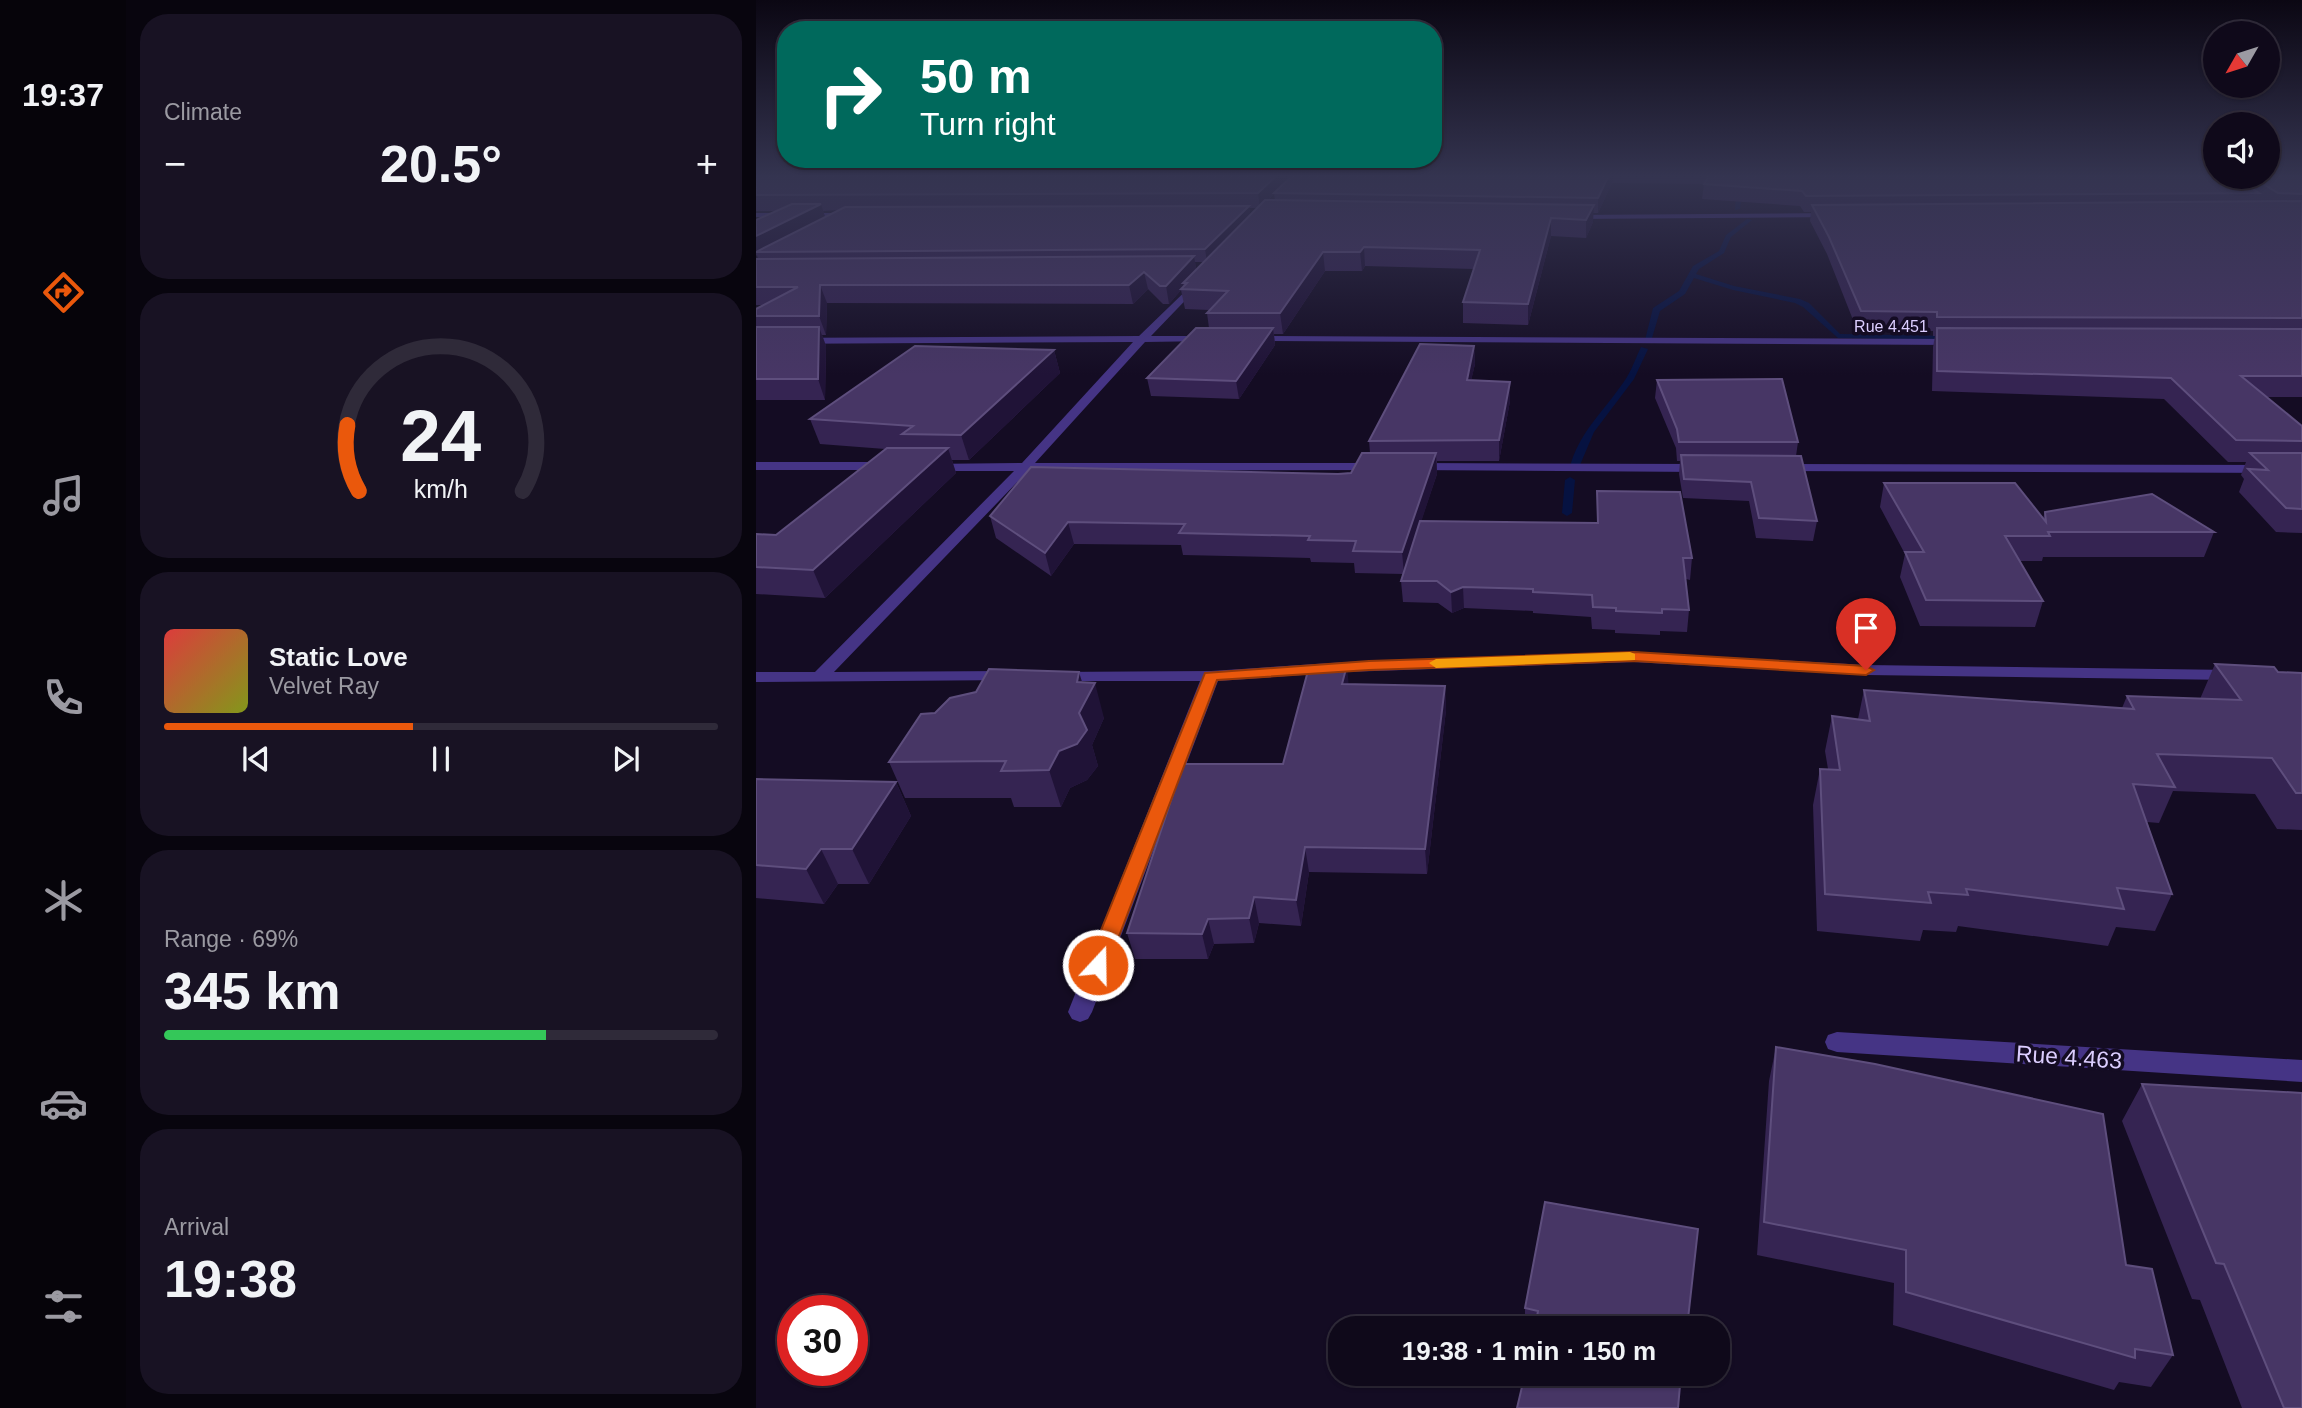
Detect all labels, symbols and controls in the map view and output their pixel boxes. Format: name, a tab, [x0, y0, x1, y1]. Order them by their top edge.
north arrow	[2203, 21, 2280, 98]
map controls	[2203, 21, 2280, 189]
icon: right	[805, 49, 896, 140]
text: 50 m	[920, 49, 1032, 103]
text: 19:37	[22, 77, 104, 113]
text: Climate	[164, 99, 242, 125]
text: Turn right	[920, 106, 1056, 142]
button: sound	[2203, 112, 2280, 189]
text: 20.5°	[380, 135, 502, 193]
text: −	[164, 143, 186, 185]
text: +	[696, 143, 718, 185]
icon: directions	[39, 268, 88, 317]
street label: Rue 4.451	[1854, 318, 1928, 335]
text: 24	[401, 396, 482, 477]
icon: music	[39, 471, 88, 520]
text: km/h	[414, 475, 468, 503]
pin	[1836, 598, 1896, 670]
icon: arrive	[1847, 609, 1885, 647]
text: Static Love	[269, 642, 408, 672]
icon: phone	[39, 673, 88, 722]
text: Velvet Ray	[269, 673, 379, 699]
icon: previous	[237, 740, 275, 778]
icon: pause	[422, 740, 460, 778]
icon: next	[607, 740, 645, 778]
icon: climate	[39, 876, 88, 925]
text: Range · 69%	[164, 926, 298, 952]
position arrow	[1061, 928, 1135, 1002]
text: 345 km	[164, 962, 340, 1020]
street label: Rue 4.463	[2015, 1040, 2123, 1074]
icon: car	[39, 1079, 88, 1128]
text: Arrival	[164, 1214, 229, 1240]
text: 19:38	[164, 1250, 297, 1308]
icon: filters	[39, 1282, 88, 1331]
speed limit sign: 30	[777, 1295, 868, 1386]
text: 19:38 · 1 min · 150 m	[1402, 1336, 1656, 1366]

